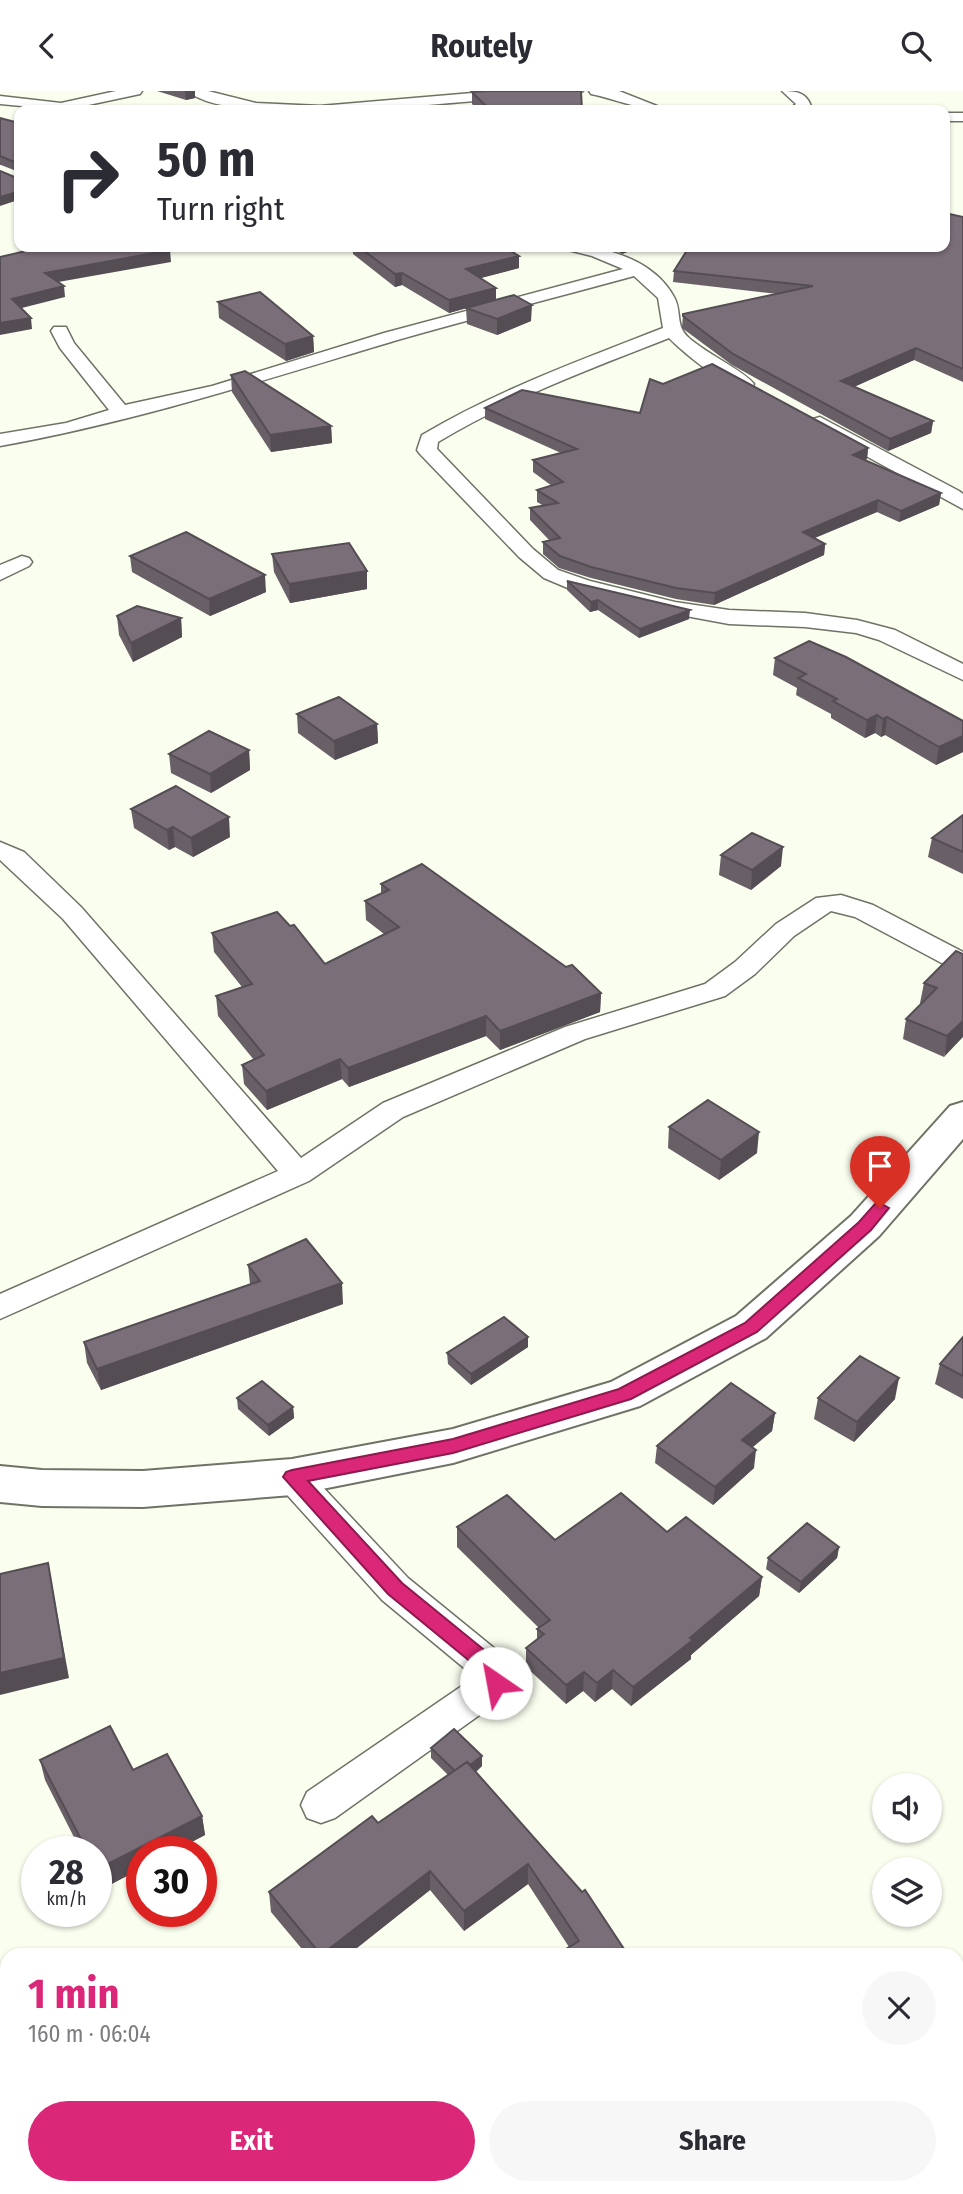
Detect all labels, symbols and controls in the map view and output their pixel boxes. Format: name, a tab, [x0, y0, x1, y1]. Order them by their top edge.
icon: back	[28, 27, 66, 65]
text: Routely	[431, 27, 532, 65]
icon: search	[897, 27, 935, 65]
text: 50 m	[157, 130, 255, 189]
icon: right	[42, 133, 133, 224]
text: Turn right	[157, 190, 284, 228]
pin	[850, 1136, 910, 1208]
icon: arrive	[861, 1147, 899, 1185]
position arrow	[459, 1646, 533, 1720]
map controls	[872, 1773, 942, 1927]
button: sound	[872, 1773, 942, 1843]
speed limit sign: 30	[126, 1836, 217, 1927]
text: 28	[49, 1851, 84, 1893]
button: layers	[872, 1857, 942, 1927]
text: km/h	[46, 1888, 87, 1910]
text: 1 min	[28, 1969, 119, 2019]
button: close	[862, 1971, 936, 2045]
text: 160 m · 06:04	[28, 2020, 151, 2048]
button: Exit	[28, 2101, 475, 2181]
button: Share	[489, 2101, 936, 2181]

